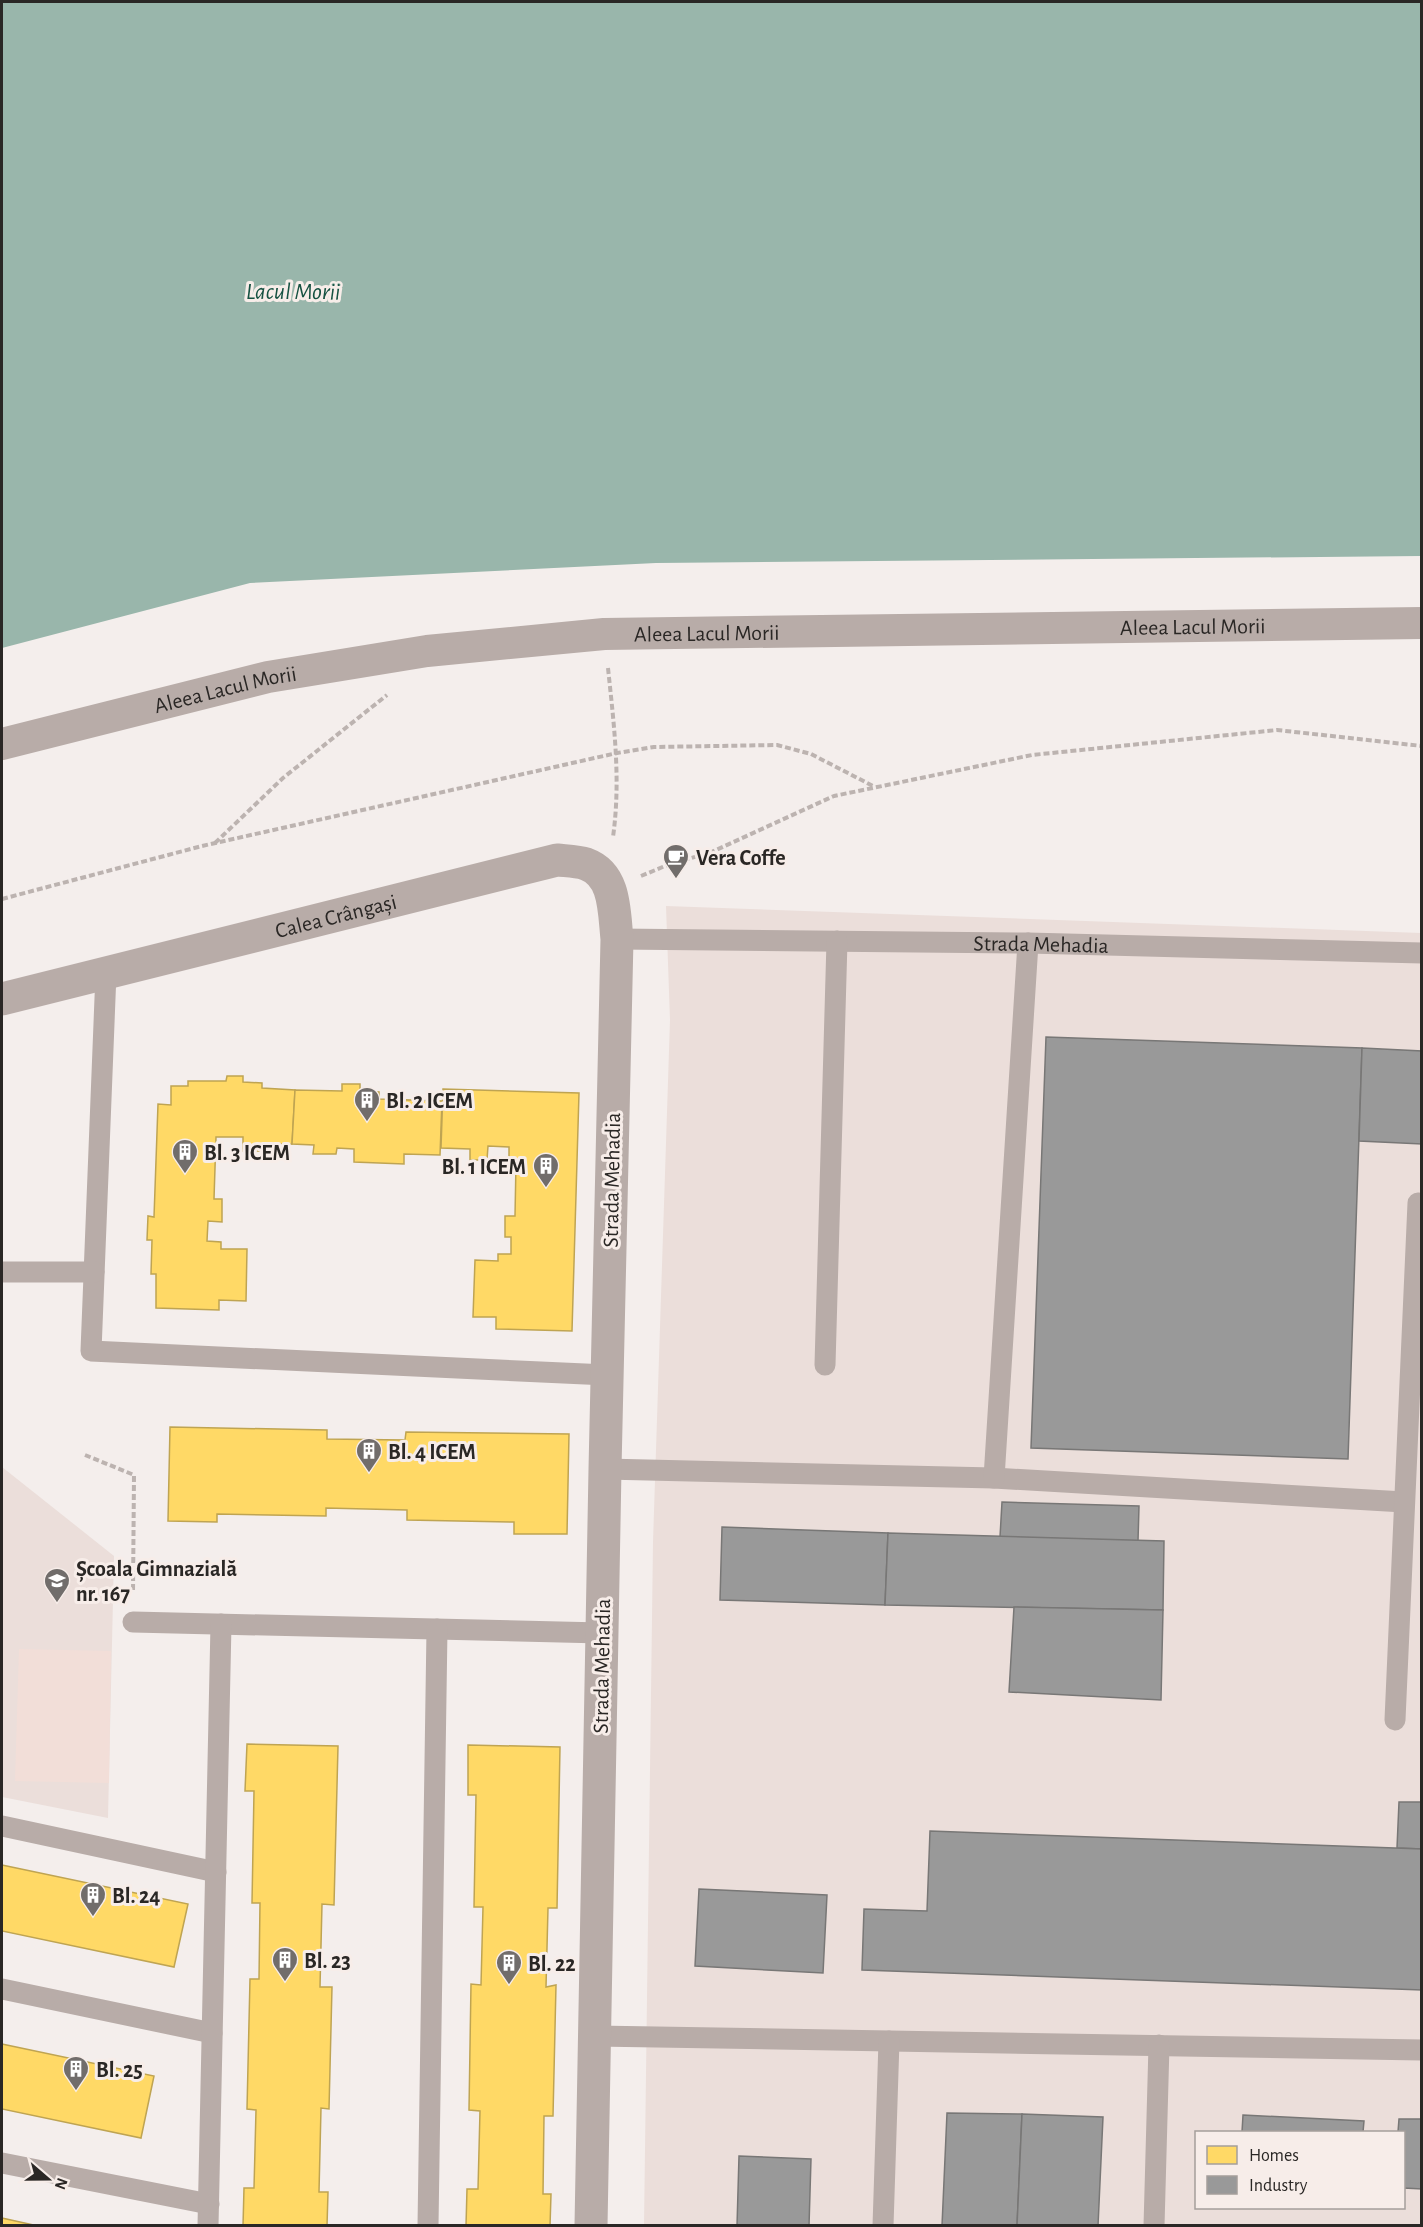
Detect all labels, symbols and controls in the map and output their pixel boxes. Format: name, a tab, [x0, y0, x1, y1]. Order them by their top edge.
water label: Lacul Morii	[246, 280, 340, 304]
street label: Aleea Lacul Morii	[1120, 615, 1266, 639]
street label: Aleea Lacul Morii	[634, 622, 780, 646]
street label: Aleea Lacul Morii	[152, 663, 298, 717]
cafe icon: Vera Coffe	[661, 842, 691, 880]
place label: Vera Coffe	[696, 847, 786, 869]
street label: Calea Crângași	[273, 891, 399, 942]
street label: Strada Mehadia	[973, 932, 1109, 957]
building icon: Bl. 2 ICEM	[352, 1085, 382, 1123]
place label: Bl. 2 ICEM	[386, 1090, 473, 1112]
street label: Strada Mehadia	[600, 1112, 624, 1248]
building icon: Bl. 3 ICEM	[170, 1137, 200, 1175]
place label: Bl. 3 ICEM	[204, 1142, 290, 1164]
building icon: Bl. 1 ICEM	[531, 1151, 561, 1189]
place label: Bl. 1 ICEM	[441, 1156, 526, 1178]
building icon: Bl. 4 ICEM	[354, 1436, 384, 1474]
place label: Bl. 4 ICEM	[388, 1441, 476, 1463]
place label: Școala Gimnazială nr. 167	[76, 1558, 237, 1605]
school or university icon: Școala Gimnazială nr. 167	[42, 1566, 72, 1604]
street label: Strada Mehadia	[590, 1598, 614, 1734]
building icon: Bl. 24	[78, 1880, 108, 1918]
place label: Bl. 24	[112, 1885, 160, 1907]
building icon: Bl. 23	[270, 1945, 300, 1983]
building icon: Bl. 22	[494, 1948, 524, 1986]
place label: Bl. 23	[304, 1950, 351, 1972]
place label: Bl. 22	[528, 1953, 576, 1975]
building icon: Bl. 25	[61, 2054, 91, 2092]
place label: Bl. 25	[96, 2059, 143, 2081]
legend	[1195, 2131, 1405, 2209]
text: Homes	[1249, 2147, 1299, 2165]
north arrow	[18, 2149, 78, 2209]
text: N	[52, 2176, 71, 2192]
text: Industry	[1249, 2177, 1308, 2195]

